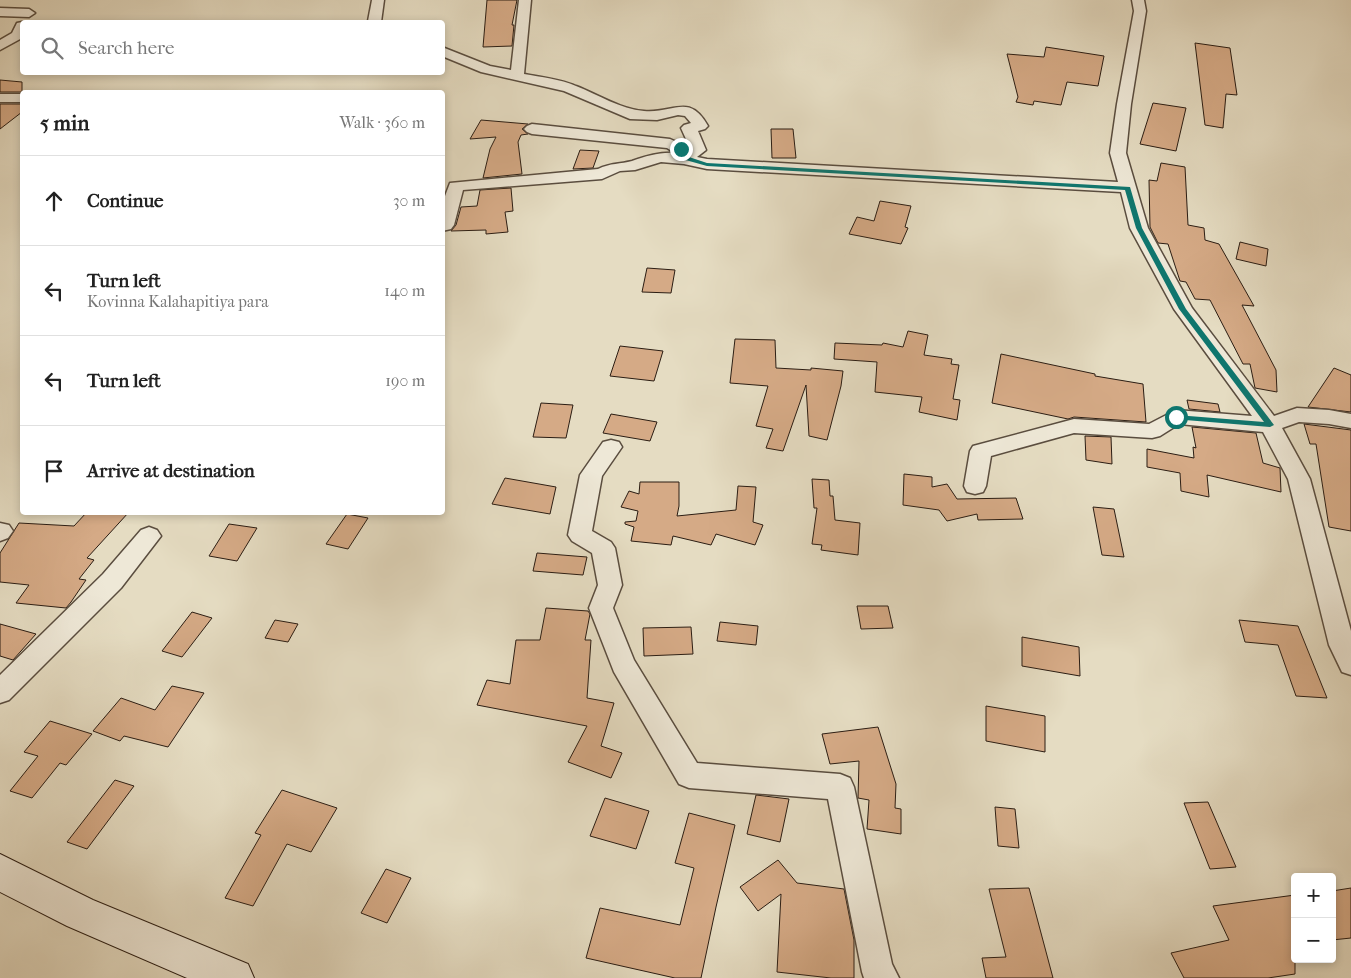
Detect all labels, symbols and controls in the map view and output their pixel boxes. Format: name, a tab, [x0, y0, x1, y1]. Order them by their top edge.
search box	[20, 20, 445, 75]
icon: search	[38, 34, 66, 62]
text: Search here	[78, 37, 174, 59]
text: 5 min	[40, 111, 89, 135]
text: Walk · 360 m	[339, 113, 425, 132]
route end	[670, 138, 693, 161]
icon: ahead	[40, 187, 68, 215]
text: Continue	[87, 190, 163, 212]
text: 30 m	[393, 191, 425, 210]
text: Turn left	[87, 270, 161, 292]
icon: left	[40, 277, 68, 305]
text: 140 m	[384, 281, 425, 300]
text: Kovinna Kalahapitiya para	[87, 292, 269, 311]
icon: left	[40, 367, 68, 395]
text: Turn left	[87, 370, 161, 392]
text: 190 m	[385, 371, 425, 390]
route start	[1165, 406, 1188, 429]
icon: arrive	[40, 457, 68, 485]
text: Arrive at destination	[87, 460, 255, 482]
map controls	[1291, 873, 1336, 963]
button: +	[1291, 873, 1336, 918]
button: −	[1291, 918, 1336, 963]

